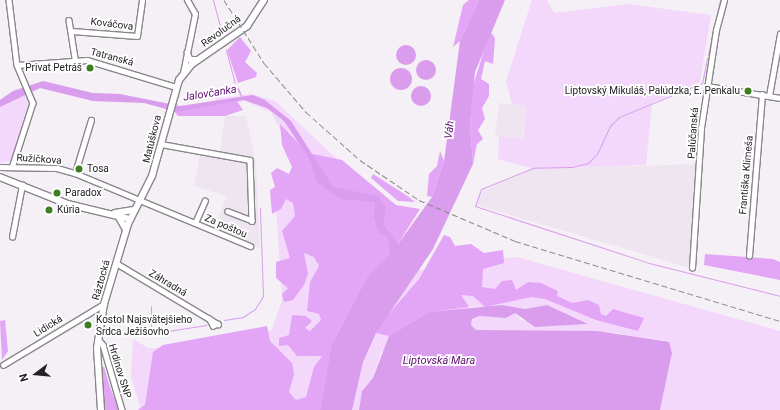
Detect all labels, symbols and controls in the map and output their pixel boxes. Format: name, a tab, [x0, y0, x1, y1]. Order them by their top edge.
street label: Revolučná	[199, 13, 243, 49]
street label: Kováčova	[90, 15, 134, 33]
street label: Tatranská	[89, 46, 135, 68]
place label: Privat Petráš	[25, 62, 82, 74]
marker: Privat Petráš	[85, 63, 95, 73]
water label: Jalovčanka	[182, 83, 238, 105]
place label: Liptovský Mikuláš, Palúdzka, E. Penkalu	[565, 85, 740, 97]
marker: Liptovský Mikuláš, Palúdzka, E. Penkalu	[743, 86, 753, 96]
street label: Palúčanská	[685, 107, 701, 159]
street label: Matúškova	[140, 114, 164, 164]
water label: Váh	[442, 120, 458, 140]
street label: Františka Klimeša	[737, 135, 755, 215]
street label: Ružičkova	[16, 151, 62, 167]
place label: Tosa	[87, 163, 109, 175]
marker: Tosa	[74, 164, 84, 174]
place label: Paradox	[65, 187, 102, 199]
marker: Paradox	[52, 188, 62, 198]
place label: Kúria	[57, 204, 80, 216]
marker: Kúria	[44, 205, 54, 215]
street label: Za poštou	[203, 212, 249, 240]
street label: Ráztocká	[90, 259, 112, 301]
street label: Záhradná	[147, 267, 189, 299]
street label: Lidická	[31, 313, 65, 339]
place label: Kostol Najsvätejšieho Srdca Ježišovho	[96, 313, 192, 336]
marker: Kostol Najsvätejšieho Srdca Ježišovho	[83, 320, 93, 330]
street label: Hrdinov SNP	[106, 342, 134, 400]
north arrow	[16, 354, 56, 394]
water label: Liptovská Mara	[403, 354, 475, 368]
text: N	[17, 372, 31, 383]

